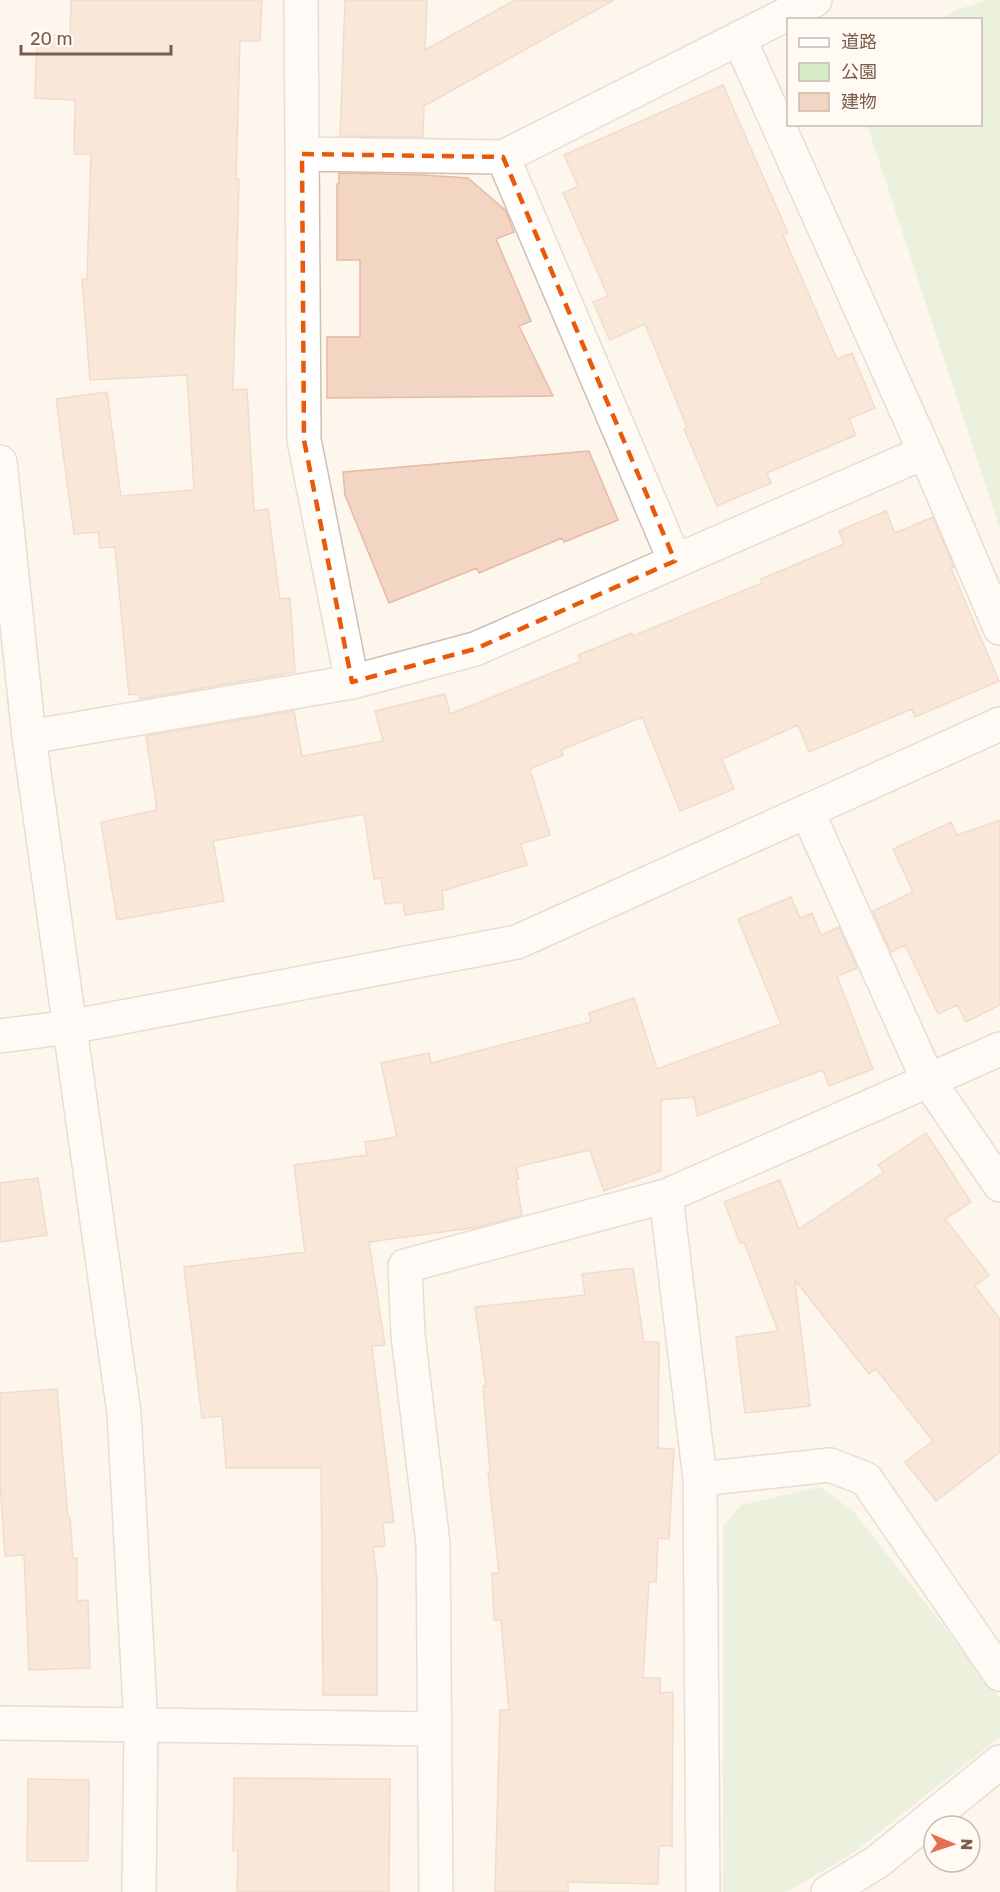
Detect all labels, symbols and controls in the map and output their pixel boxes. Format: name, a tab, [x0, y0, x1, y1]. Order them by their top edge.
scale bar	[21, 18, 171, 56]
legend	[787, 18, 982, 126]
text: 20 m	[30, 28, 72, 50]
text: 道路	[841, 31, 877, 53]
text: 公園	[841, 61, 877, 83]
text: 建物	[841, 91, 877, 113]
north arrow	[922, 1814, 982, 1874]
text: N	[957, 1838, 976, 1851]

